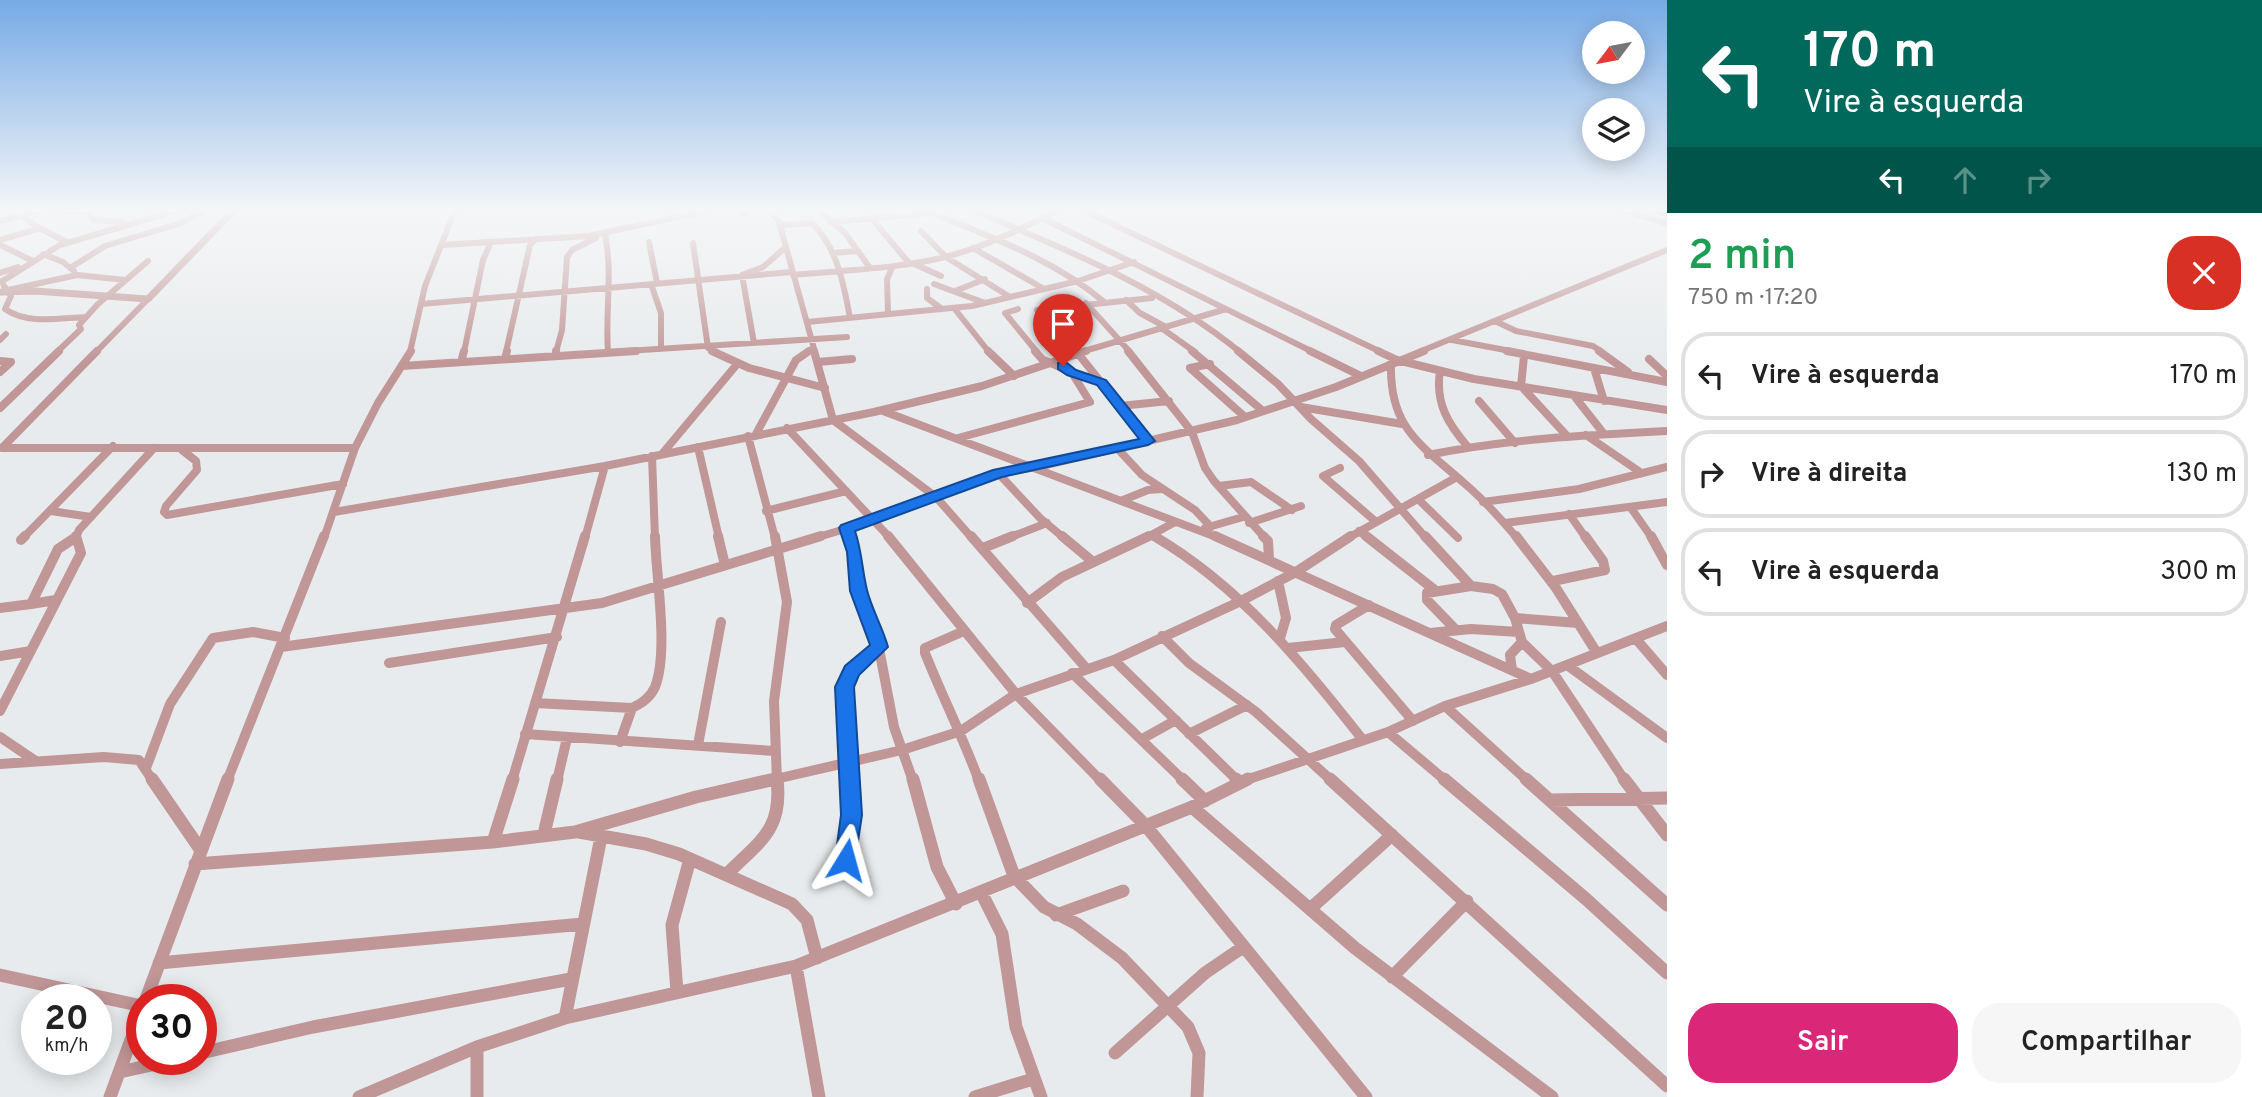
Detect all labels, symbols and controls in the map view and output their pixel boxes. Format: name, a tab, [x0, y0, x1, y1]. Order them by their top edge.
north arrow	[1582, 21, 1645, 84]
map controls	[1582, 21, 1645, 161]
text: 170 m	[1803, 23, 1936, 85]
icon: left	[1688, 28, 1779, 119]
text: Vire à esquerda	[1803, 84, 2024, 124]
button: layers	[1582, 98, 1645, 161]
icon: left	[1873, 161, 1911, 199]
icon: ahead	[1946, 161, 1984, 199]
icon: right	[2019, 161, 2057, 199]
text: 2 min	[1688, 231, 1796, 284]
button: close	[2167, 236, 2241, 310]
text: 750 m · 17:20	[1688, 284, 1818, 313]
pin	[1033, 294, 1093, 366]
icon: arrive	[1044, 305, 1082, 343]
icon: left	[1692, 357, 1730, 395]
text: Vire à esquerda	[1751, 360, 1939, 393]
text: 170 m	[2170, 360, 2237, 393]
icon: right	[1692, 455, 1730, 493]
text: Vire à direita	[1751, 458, 1907, 491]
text: 130 m	[2167, 458, 2237, 491]
icon: left	[1692, 553, 1730, 591]
text: Vire à esquerda	[1751, 556, 1939, 589]
text: 300 m	[2160, 556, 2237, 589]
position arrow	[809, 823, 883, 897]
speed limit sign: 30	[126, 984, 217, 1075]
text: 20	[44, 998, 89, 1042]
button: Sair	[1688, 1003, 1958, 1083]
button: Compartilhar	[1972, 1003, 2241, 1083]
text: km/h	[45, 1035, 88, 1058]

